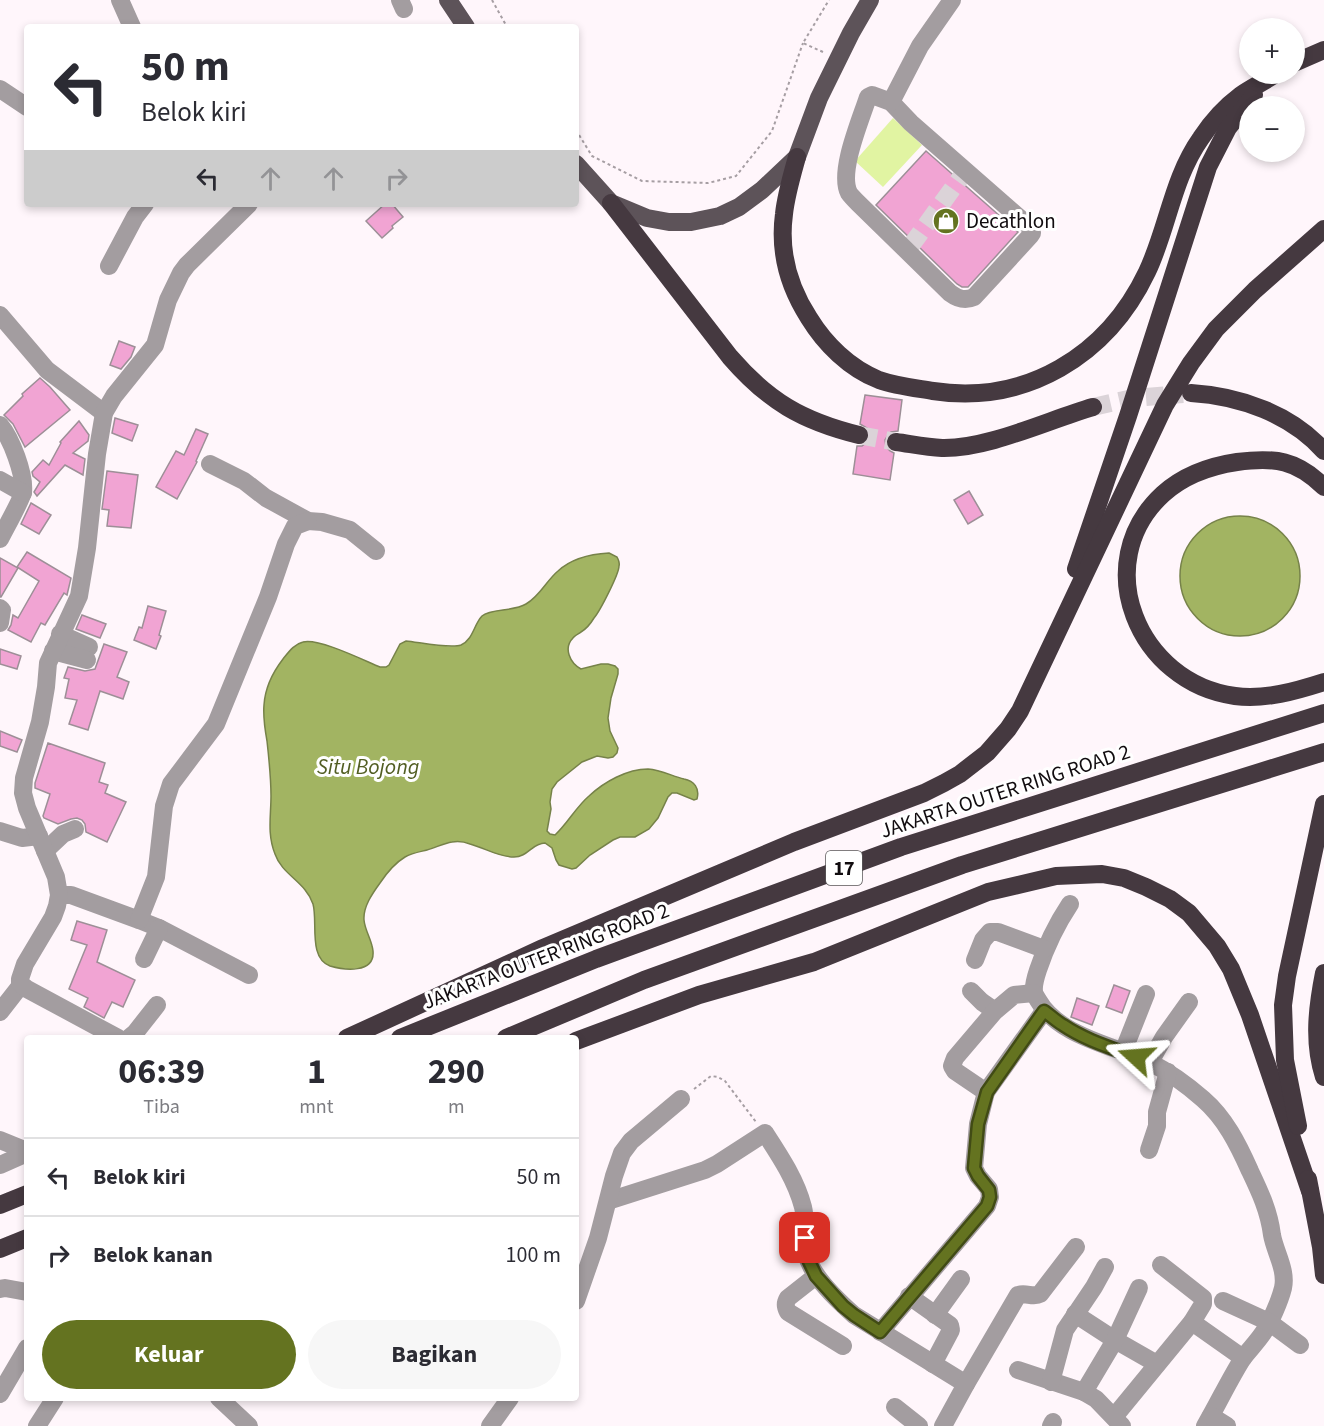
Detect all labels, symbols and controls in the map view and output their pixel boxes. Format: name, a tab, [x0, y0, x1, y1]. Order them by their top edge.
map controls	[1239, 18, 1305, 162]
button: +	[1239, 18, 1305, 84]
text: 50 m	[141, 37, 230, 97]
icon: left	[42, 48, 120, 126]
text: Belok kiri	[141, 93, 247, 132]
button: −	[1239, 96, 1305, 162]
icon: left	[191, 162, 224, 195]
icon: ahead	[254, 162, 287, 195]
icon: ahead	[317, 162, 350, 195]
icon: right	[380, 162, 413, 195]
shop icon: Decathlon	[931, 206, 961, 236]
place label: Decathlon	[966, 206, 1056, 236]
street label: JAKARTA OUTER RING ROAD 2	[876, 736, 1134, 846]
water label: Situ Bojong	[317, 751, 419, 783]
road number: 17	[826, 851, 862, 885]
street label: JAKARTA OUTER RING ROAD 2	[419, 895, 673, 1017]
position arrow	[1104, 1025, 1168, 1089]
text: 06:39	[118, 1046, 205, 1097]
text: 1	[307, 1046, 326, 1097]
text: 290	[428, 1046, 485, 1097]
text: Tiba	[143, 1093, 180, 1121]
text: mnt	[299, 1093, 334, 1121]
text: m	[448, 1093, 465, 1121]
icon: left	[42, 1161, 75, 1194]
text: Belok kiri	[93, 1161, 186, 1193]
text: 50 m	[516, 1161, 561, 1193]
pin	[779, 1212, 830, 1263]
icon: arrive	[788, 1221, 821, 1254]
icon: right	[42, 1239, 75, 1272]
text: Belok kanan	[93, 1239, 213, 1271]
text: 100 m	[506, 1239, 561, 1271]
button: Keluar	[42, 1320, 296, 1389]
button: Bagikan	[308, 1320, 561, 1389]

